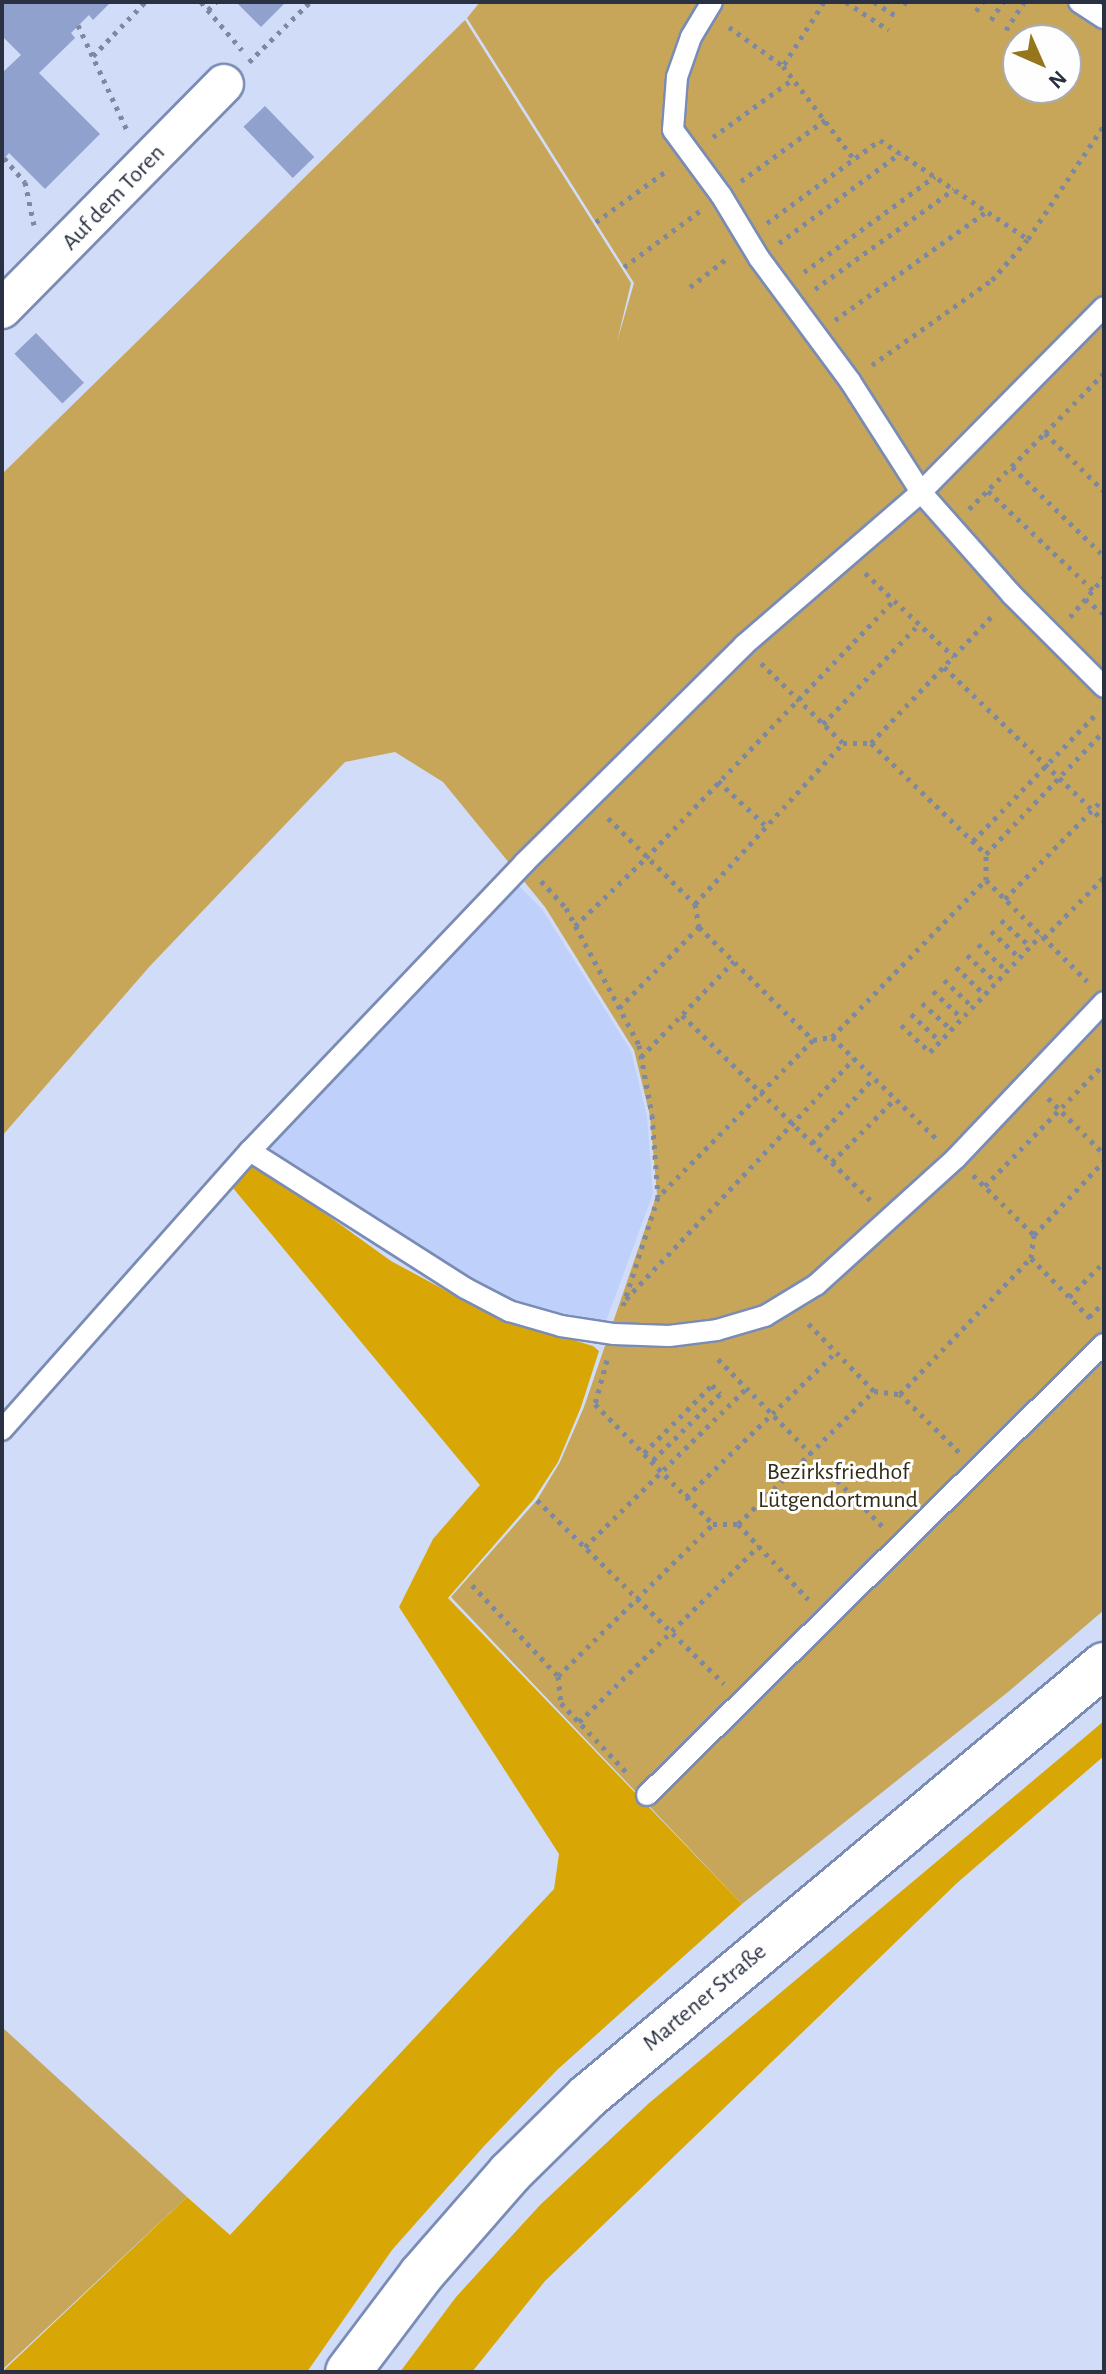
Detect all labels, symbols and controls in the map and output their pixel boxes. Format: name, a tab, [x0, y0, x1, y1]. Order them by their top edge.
north arrow	[1002, 24, 1082, 104]
text: N	[1044, 66, 1071, 93]
street label: Auf dem Toren	[56, 139, 172, 257]
park label: Bezirksfriedhof Lütgendortmund	[758, 1459, 918, 1515]
street label: Martener Straße	[637, 1938, 773, 2058]

